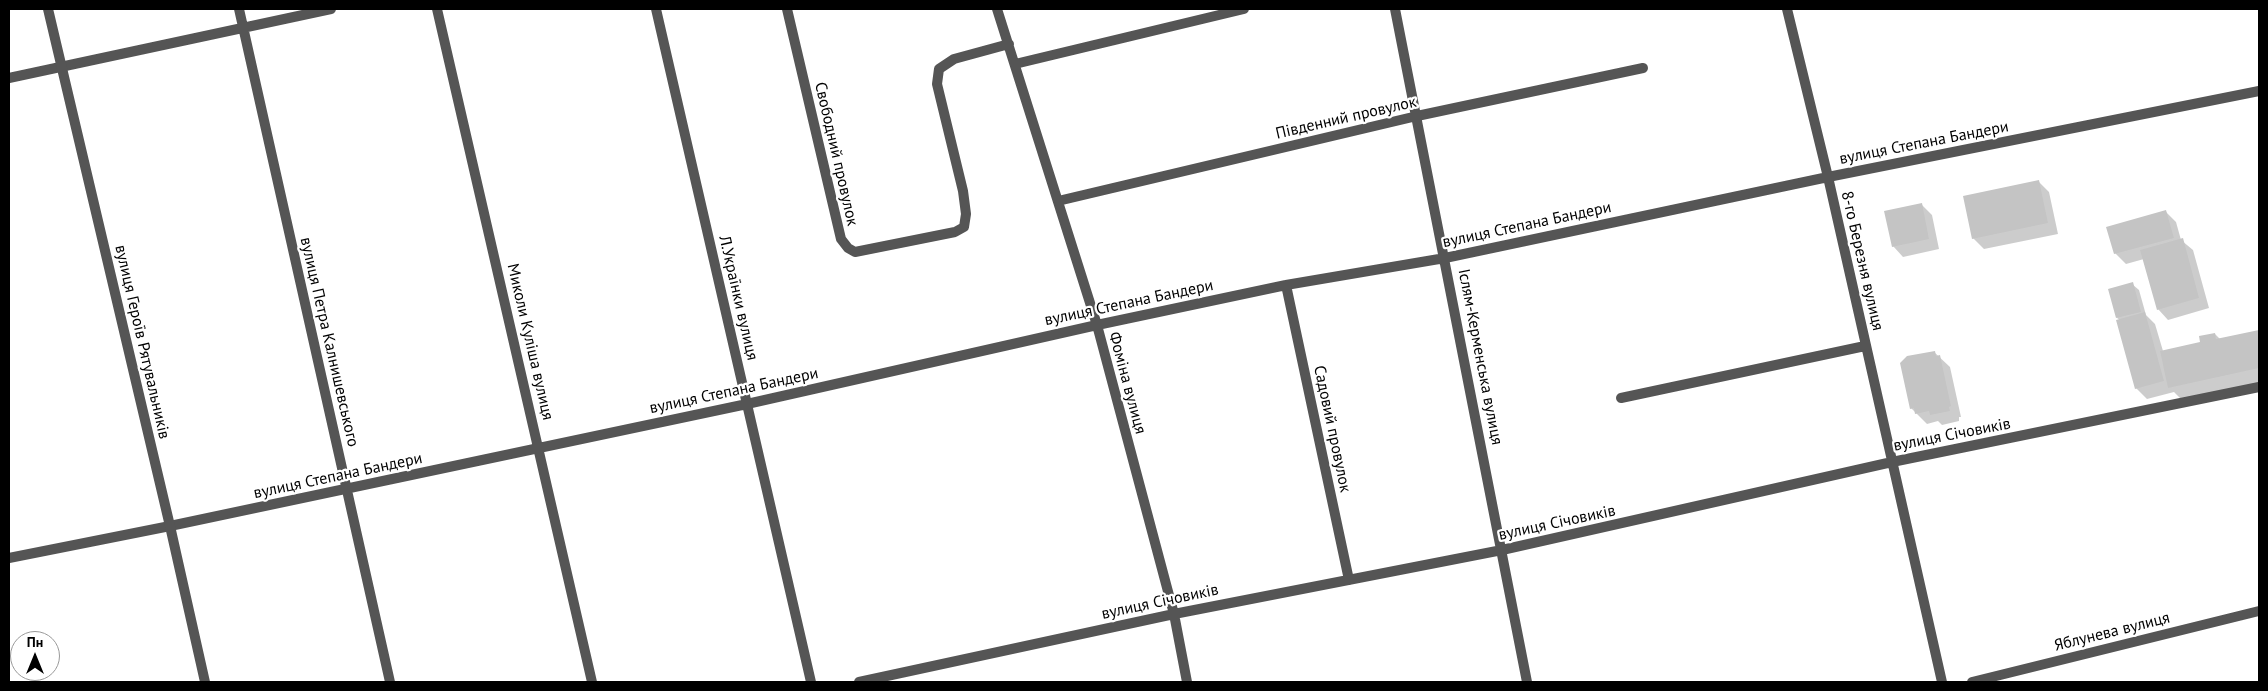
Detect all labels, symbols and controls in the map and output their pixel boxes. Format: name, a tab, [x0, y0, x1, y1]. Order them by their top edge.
street label: Свободний провулок	[810, 80, 862, 228]
street label: Південний провулок	[1274, 92, 1418, 144]
street label: вулиця Степана Бандери	[1838, 117, 2010, 169]
street label: 8-го Березня вулиця	[1837, 189, 1887, 333]
street label: вулиця Степана Бандери	[1441, 198, 1613, 252]
street label: Л.Українки вулиця	[714, 234, 762, 362]
street label: вулиця Петра Калнишевського	[296, 235, 362, 449]
street label: вулиця Героїв Рятувальників	[110, 243, 174, 441]
street label: Миколи Куліша вулиця	[503, 262, 557, 422]
street label: Іслям-Керменська вулиця	[1453, 267, 1507, 447]
street label: вулиця Степана Бандери	[1043, 276, 1215, 330]
street label: Фоміна вулиця	[1104, 330, 1150, 436]
street label: вулиця Степана Бандери	[648, 364, 820, 418]
street label: Садовий провулок	[1309, 364, 1355, 494]
street label: вулиця Січовиків	[1892, 414, 2012, 456]
street label: вулиця Степана Бандери	[252, 449, 424, 503]
street label: вулиця Січовиків	[1497, 501, 1617, 545]
street label: вулиця Січовиків	[1100, 580, 1220, 624]
street label: Яблунева вулиця	[2052, 608, 2172, 656]
north arrow	[10, 631, 60, 681]
text: Пн	[27, 633, 43, 651]

